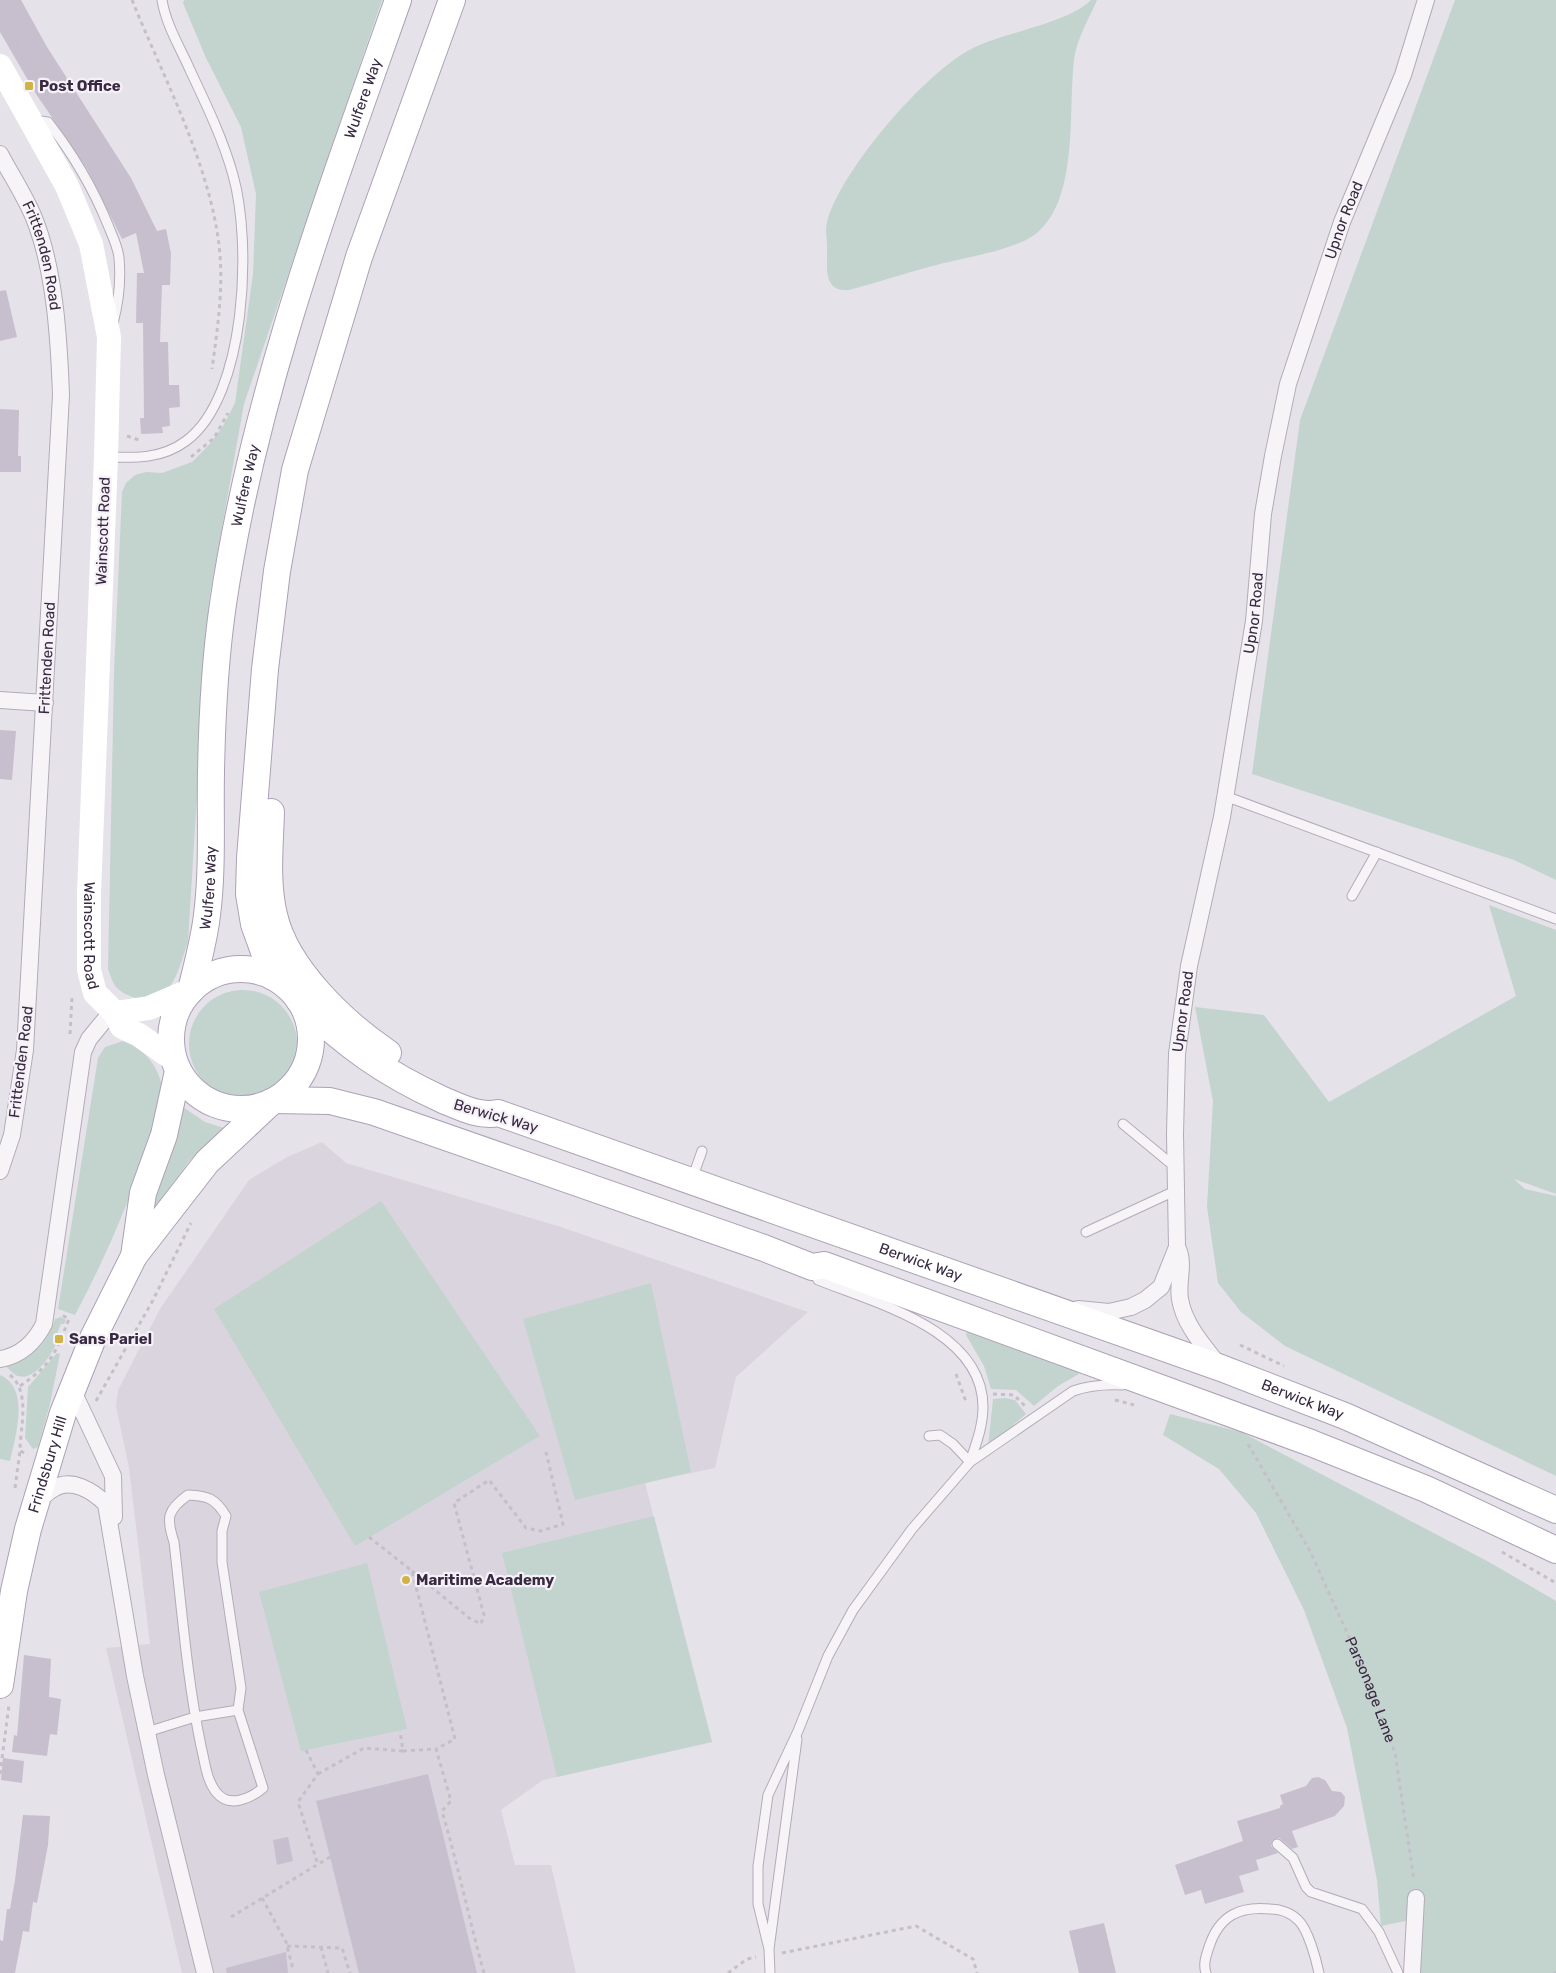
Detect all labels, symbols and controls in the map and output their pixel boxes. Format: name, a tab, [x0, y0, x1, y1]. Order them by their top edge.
street label: Wulfere Way	[341, 56, 386, 141]
place label: Post Office	[39, 77, 121, 95]
marker: Post Office	[23, 80, 35, 92]
street label: Upnor Road	[1321, 179, 1367, 261]
street label: Frittenden Road	[18, 198, 64, 311]
street label: Wulfere Way	[228, 442, 263, 528]
street label: Wainscott Road	[92, 477, 114, 585]
street label: Upnor Road	[1240, 572, 1267, 655]
street label: Frittenden Road	[35, 601, 59, 715]
street label: Wulfere Way	[196, 846, 220, 931]
street label: Wainscott Road	[80, 881, 103, 991]
street label: Upnor Road	[1168, 970, 1197, 1053]
street label: Frittenden Road	[5, 1005, 37, 1119]
street label: Berwick Way	[452, 1095, 540, 1137]
street label: Berwick Way	[877, 1239, 965, 1285]
place label: Sans Pariel	[69, 1330, 152, 1348]
marker: Sans Pariel	[53, 1333, 65, 1345]
street label: Berwick Way	[1259, 1375, 1347, 1424]
street label: Frindsbury Hill	[24, 1414, 71, 1515]
place label: Maritime Academy	[416, 1571, 554, 1589]
marker: Maritime Academy	[400, 1574, 412, 1586]
street label: Parsonage Lane	[1341, 1634, 1399, 1745]

